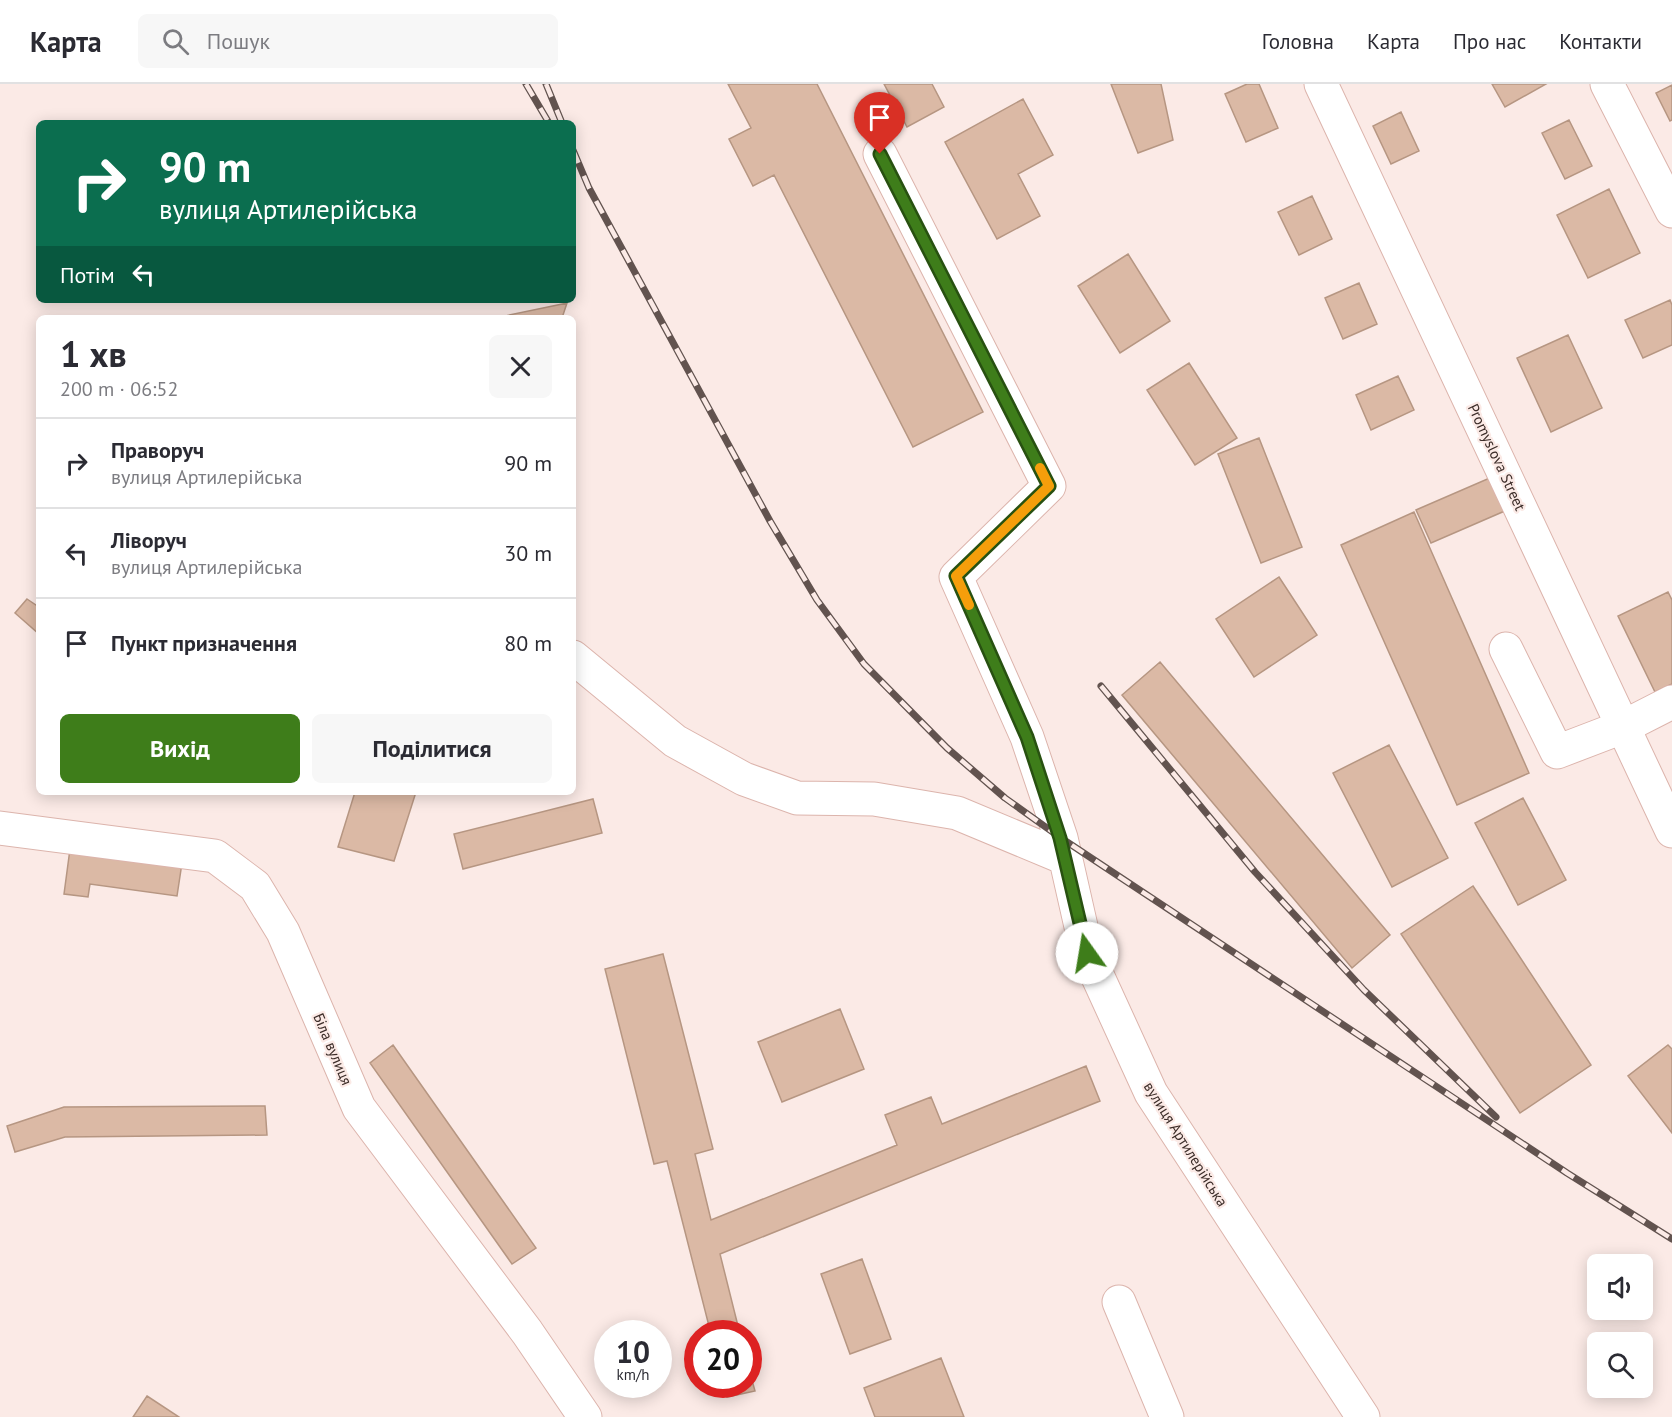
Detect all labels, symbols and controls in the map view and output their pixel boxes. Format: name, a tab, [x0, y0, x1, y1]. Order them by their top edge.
search box	[138, 14, 558, 68]
text: Карта	[30, 23, 102, 60]
icon: search	[159, 25, 192, 58]
text: Пошук	[207, 27, 270, 55]
text: Головна	[1262, 28, 1334, 55]
text: Карта	[1367, 28, 1420, 55]
text: Про нас	[1453, 28, 1526, 55]
text: Контакти	[1559, 28, 1642, 55]
pin	[854, 92, 905, 154]
icon: arrive	[863, 101, 896, 134]
text: 90 m	[159, 139, 251, 194]
icon: right	[60, 144, 138, 222]
text: вулиця Артилерійська	[159, 192, 417, 226]
icon: left	[127, 258, 160, 291]
text: Потім	[60, 261, 115, 289]
text: 1 хв	[60, 330, 127, 377]
button: close	[489, 335, 552, 398]
text: 200 m · 06:52	[60, 376, 178, 402]
street label: Promyslova Street	[1464, 401, 1530, 513]
text: Праворуч	[111, 436, 204, 464]
icon: right	[60, 447, 93, 480]
text: 90 m	[504, 449, 552, 477]
text: вулиця Артилерійська	[111, 464, 302, 490]
text: Ліворуч	[111, 526, 187, 554]
icon: left	[60, 537, 93, 570]
text: 30 m	[504, 539, 552, 567]
text: вулиця Артилерійська	[111, 554, 302, 580]
icon: arrive	[60, 627, 93, 660]
text: Пункт призначення	[111, 629, 297, 657]
text: 80 m	[504, 629, 552, 657]
button: Вихід	[60, 714, 300, 783]
button: Поділитися	[312, 714, 552, 783]
position arrow	[1055, 921, 1119, 985]
street label: Біла вулиця	[309, 1010, 357, 1088]
street label: вулиця Артилерійська	[1140, 1078, 1232, 1210]
map controls	[1587, 1254, 1653, 1398]
button: sound	[1587, 1254, 1653, 1320]
speed limit sign: 20	[684, 1320, 762, 1398]
text: 10	[616, 1332, 650, 1371]
button: search	[1587, 1332, 1653, 1398]
text: km/h	[617, 1365, 649, 1384]

